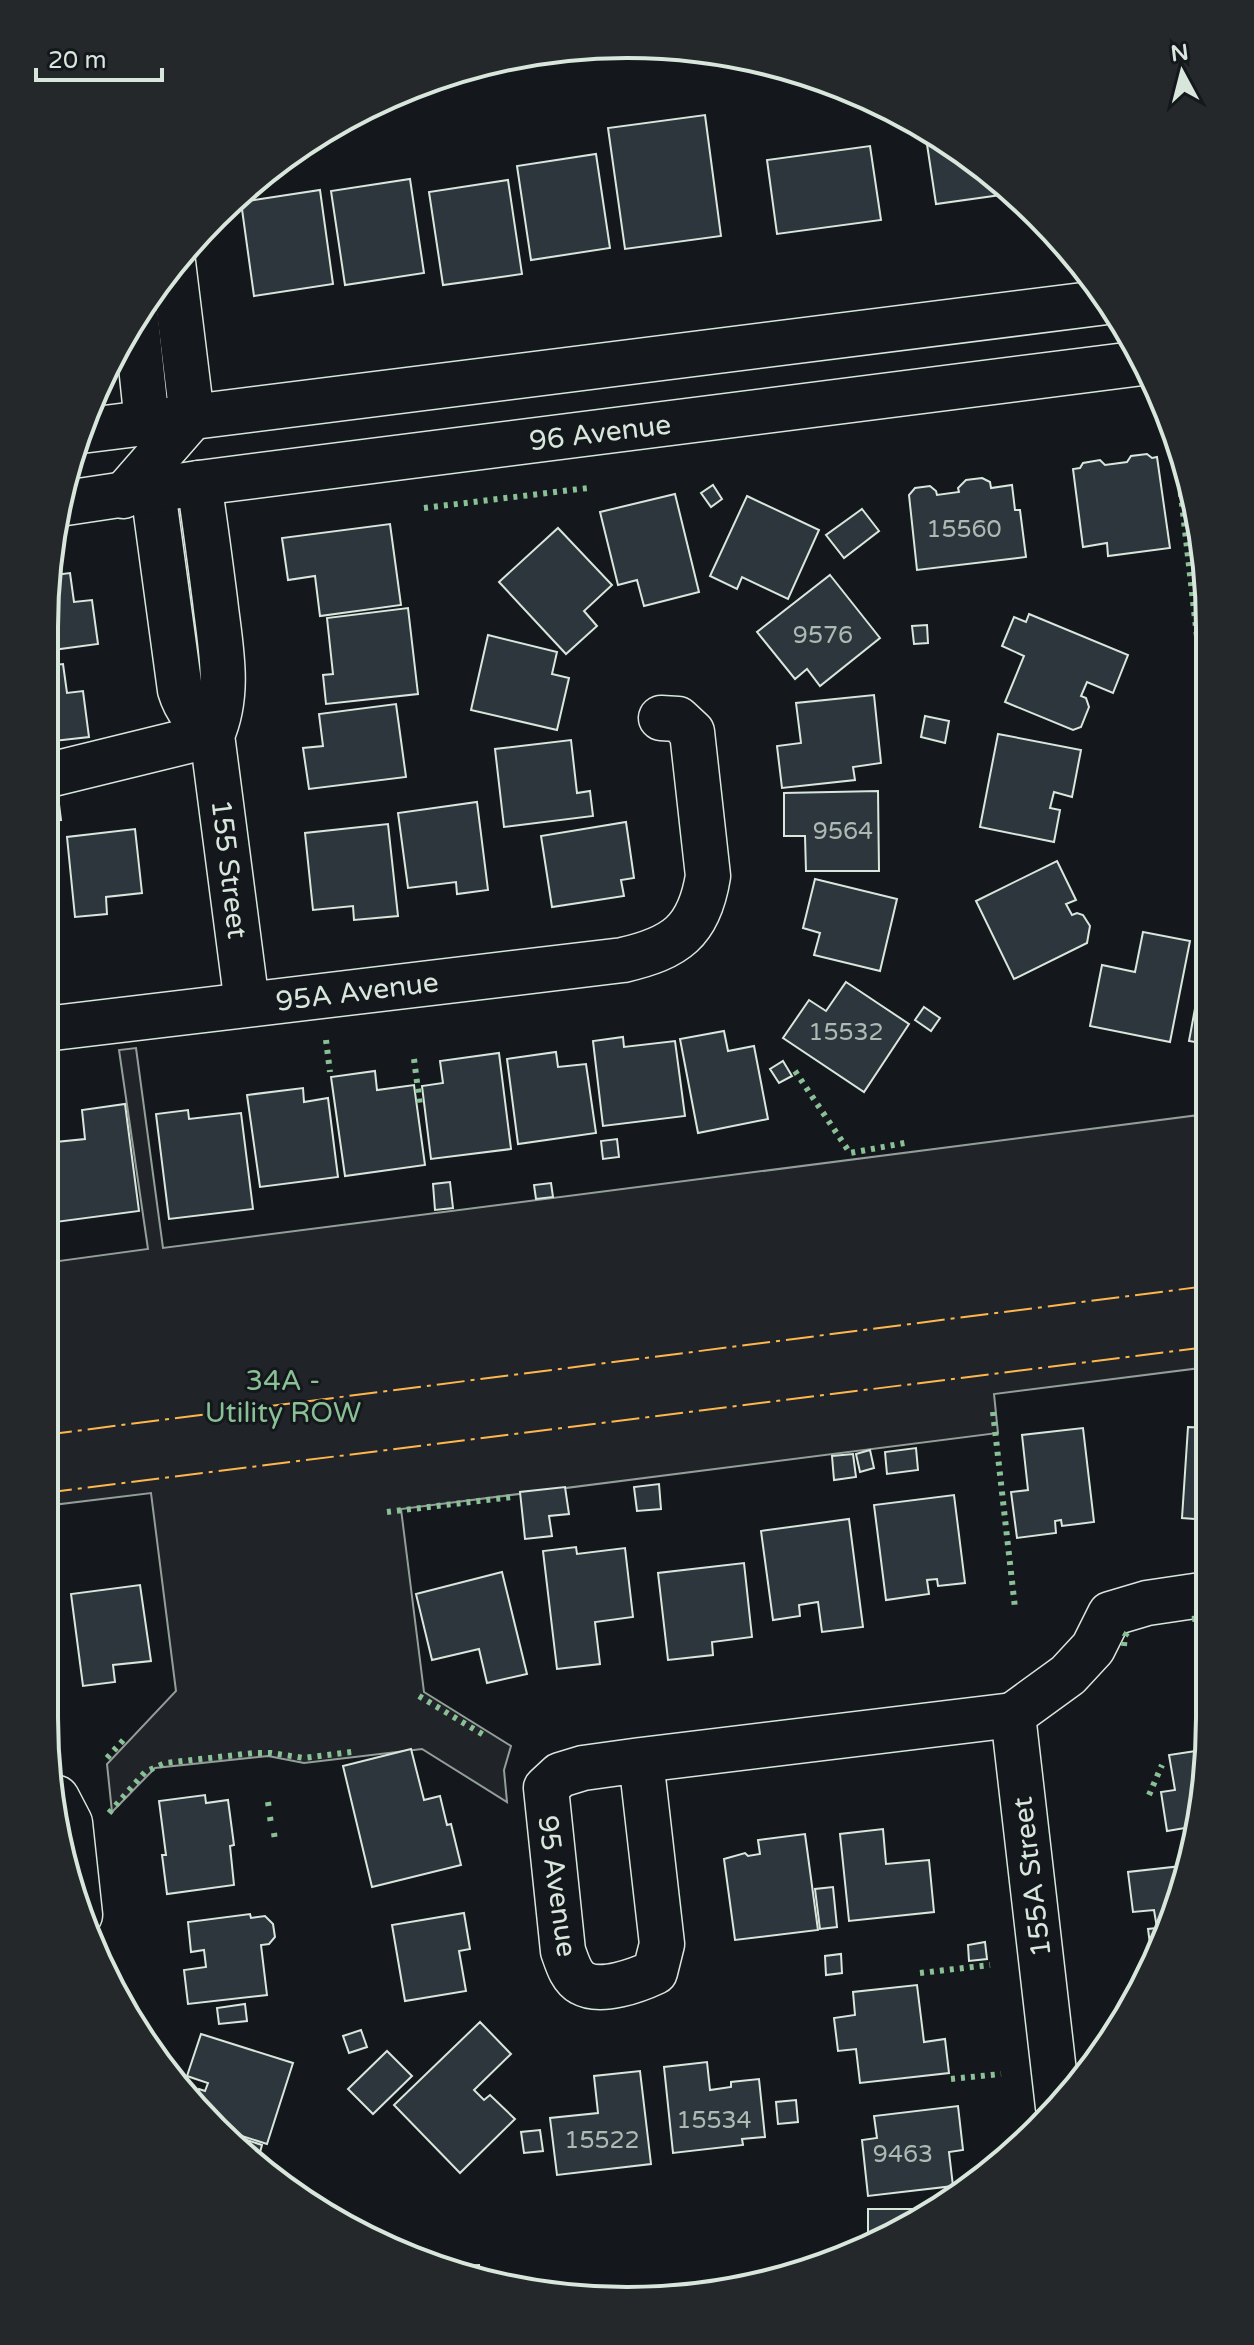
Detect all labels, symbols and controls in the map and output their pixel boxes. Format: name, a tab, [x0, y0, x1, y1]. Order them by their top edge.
scale bar	[36, 32, 162, 82]
north arrow	[1142, 32, 1222, 112]
text: N	[1169, 39, 1190, 67]
text: 20 m	[48, 46, 106, 75]
street label: 96 Avenue	[527, 407, 673, 459]
house number: 15560	[926, 515, 1002, 544]
house number: 9576	[793, 621, 853, 650]
street label: 155 Street	[204, 798, 254, 941]
house number: 9564	[813, 817, 873, 846]
street label: 95A Avenue	[274, 965, 440, 1019]
house number: 15532	[808, 1018, 884, 1047]
park label: 34A - Utility ROW	[205, 1364, 361, 1430]
street label: 155A Street	[1005, 1795, 1059, 1959]
street label: 95 Avenue	[530, 1813, 584, 1959]
house number: 15534	[676, 2106, 752, 2135]
house number: 15522	[564, 2126, 640, 2155]
house number: 9463	[873, 2140, 933, 2169]

